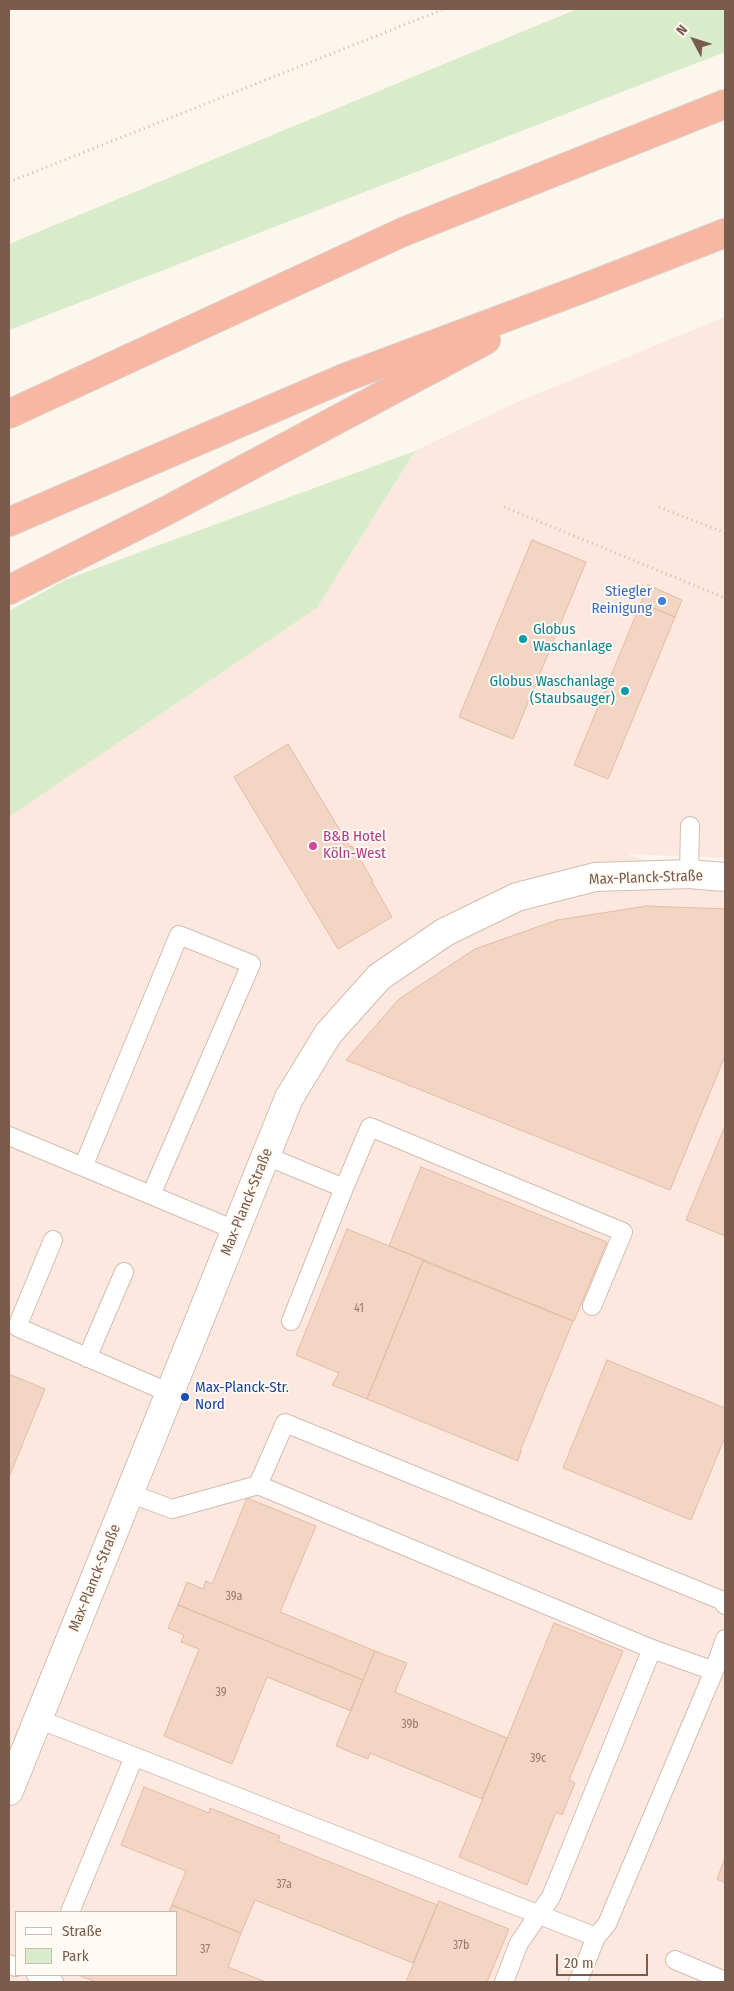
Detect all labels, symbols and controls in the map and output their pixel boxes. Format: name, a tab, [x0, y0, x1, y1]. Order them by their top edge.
north arrow	[669, 15, 719, 65]
text: N	[673, 21, 691, 39]
place label: Stiegler Reinigung	[591, 583, 652, 618]
marker: Stiegler Reinigung	[656, 595, 668, 607]
place label: Globus Waschanlage	[533, 621, 612, 656]
marker: Globus Waschanlage	[517, 633, 529, 645]
place label: Globus Waschanlage (Staubsauger)	[490, 673, 615, 708]
marker: Globus Waschanlage (Staubsauger)	[619, 685, 631, 697]
place label: B&B Hotel Köln-West	[323, 828, 386, 863]
marker: B&B Hotel Köln-West	[307, 840, 319, 852]
street label: Max-Planck-Straße	[589, 867, 703, 889]
street label: Max-Planck-Straße	[217, 1146, 277, 1258]
house number: 41	[354, 1302, 364, 1316]
place label: Max-Planck-Str. Nord	[195, 1379, 289, 1414]
marker: Max-Planck-Str. Nord	[179, 1391, 191, 1403]
street label: Max-Planck-Straße	[65, 1522, 125, 1634]
house number: 39a	[226, 1590, 242, 1604]
house number: 39	[215, 1686, 227, 1700]
house number: 39b	[401, 1718, 419, 1732]
house number: 39c	[530, 1752, 546, 1766]
house number: 37a	[276, 1878, 292, 1892]
legend	[15, 1911, 178, 1976]
text: Straße	[62, 1922, 102, 1940]
house number: 37b	[453, 1939, 469, 1953]
house number: 37	[200, 1943, 210, 1957]
scale bar	[559, 1944, 652, 1976]
text: Park	[62, 1947, 89, 1965]
text: 20 m	[564, 1954, 594, 1972]

